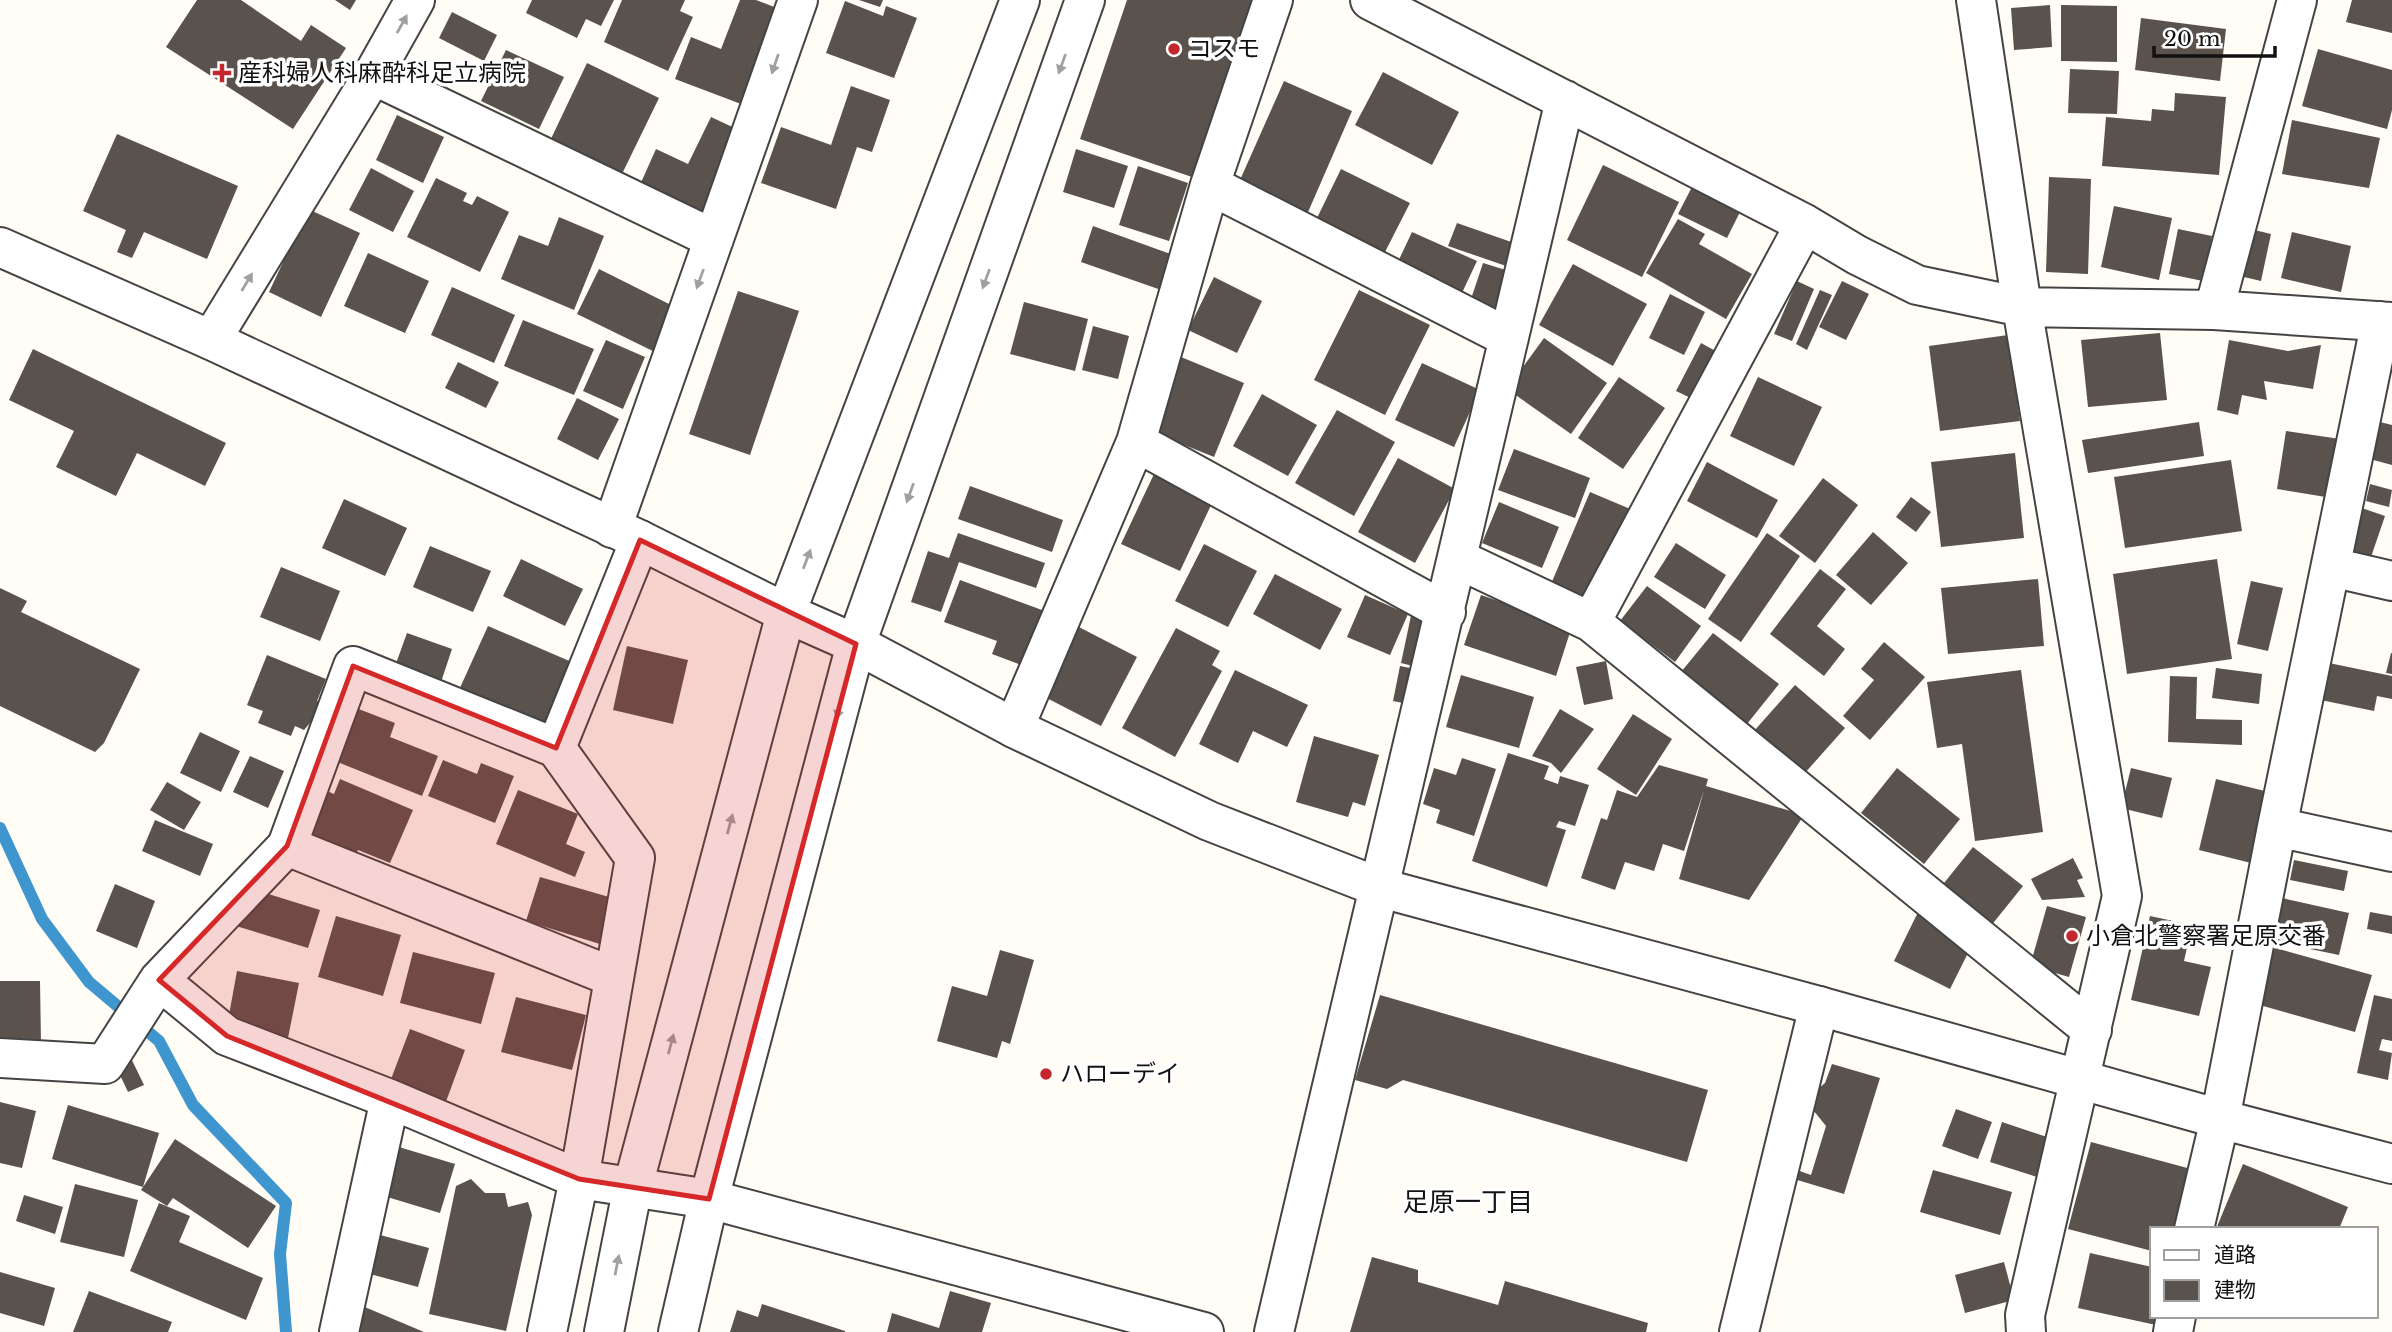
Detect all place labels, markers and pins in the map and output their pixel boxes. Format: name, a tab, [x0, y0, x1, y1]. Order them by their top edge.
place label: コスモ	[1188, 34, 1260, 63]
marker: コスモ	[1166, 41, 1182, 57]
place label: 産科婦人科麻酔科足立病院	[238, 58, 526, 87]
marker: 産科婦人科麻酔科足立病院	[212, 63, 232, 83]
place label: 小倉北警察署足原交番	[2086, 921, 2326, 950]
marker: 小倉北警察署足原交番	[2064, 928, 2080, 944]
place label: ハローデイ	[1060, 1059, 1180, 1088]
marker: ハローデイ	[1038, 1066, 1054, 1082]

